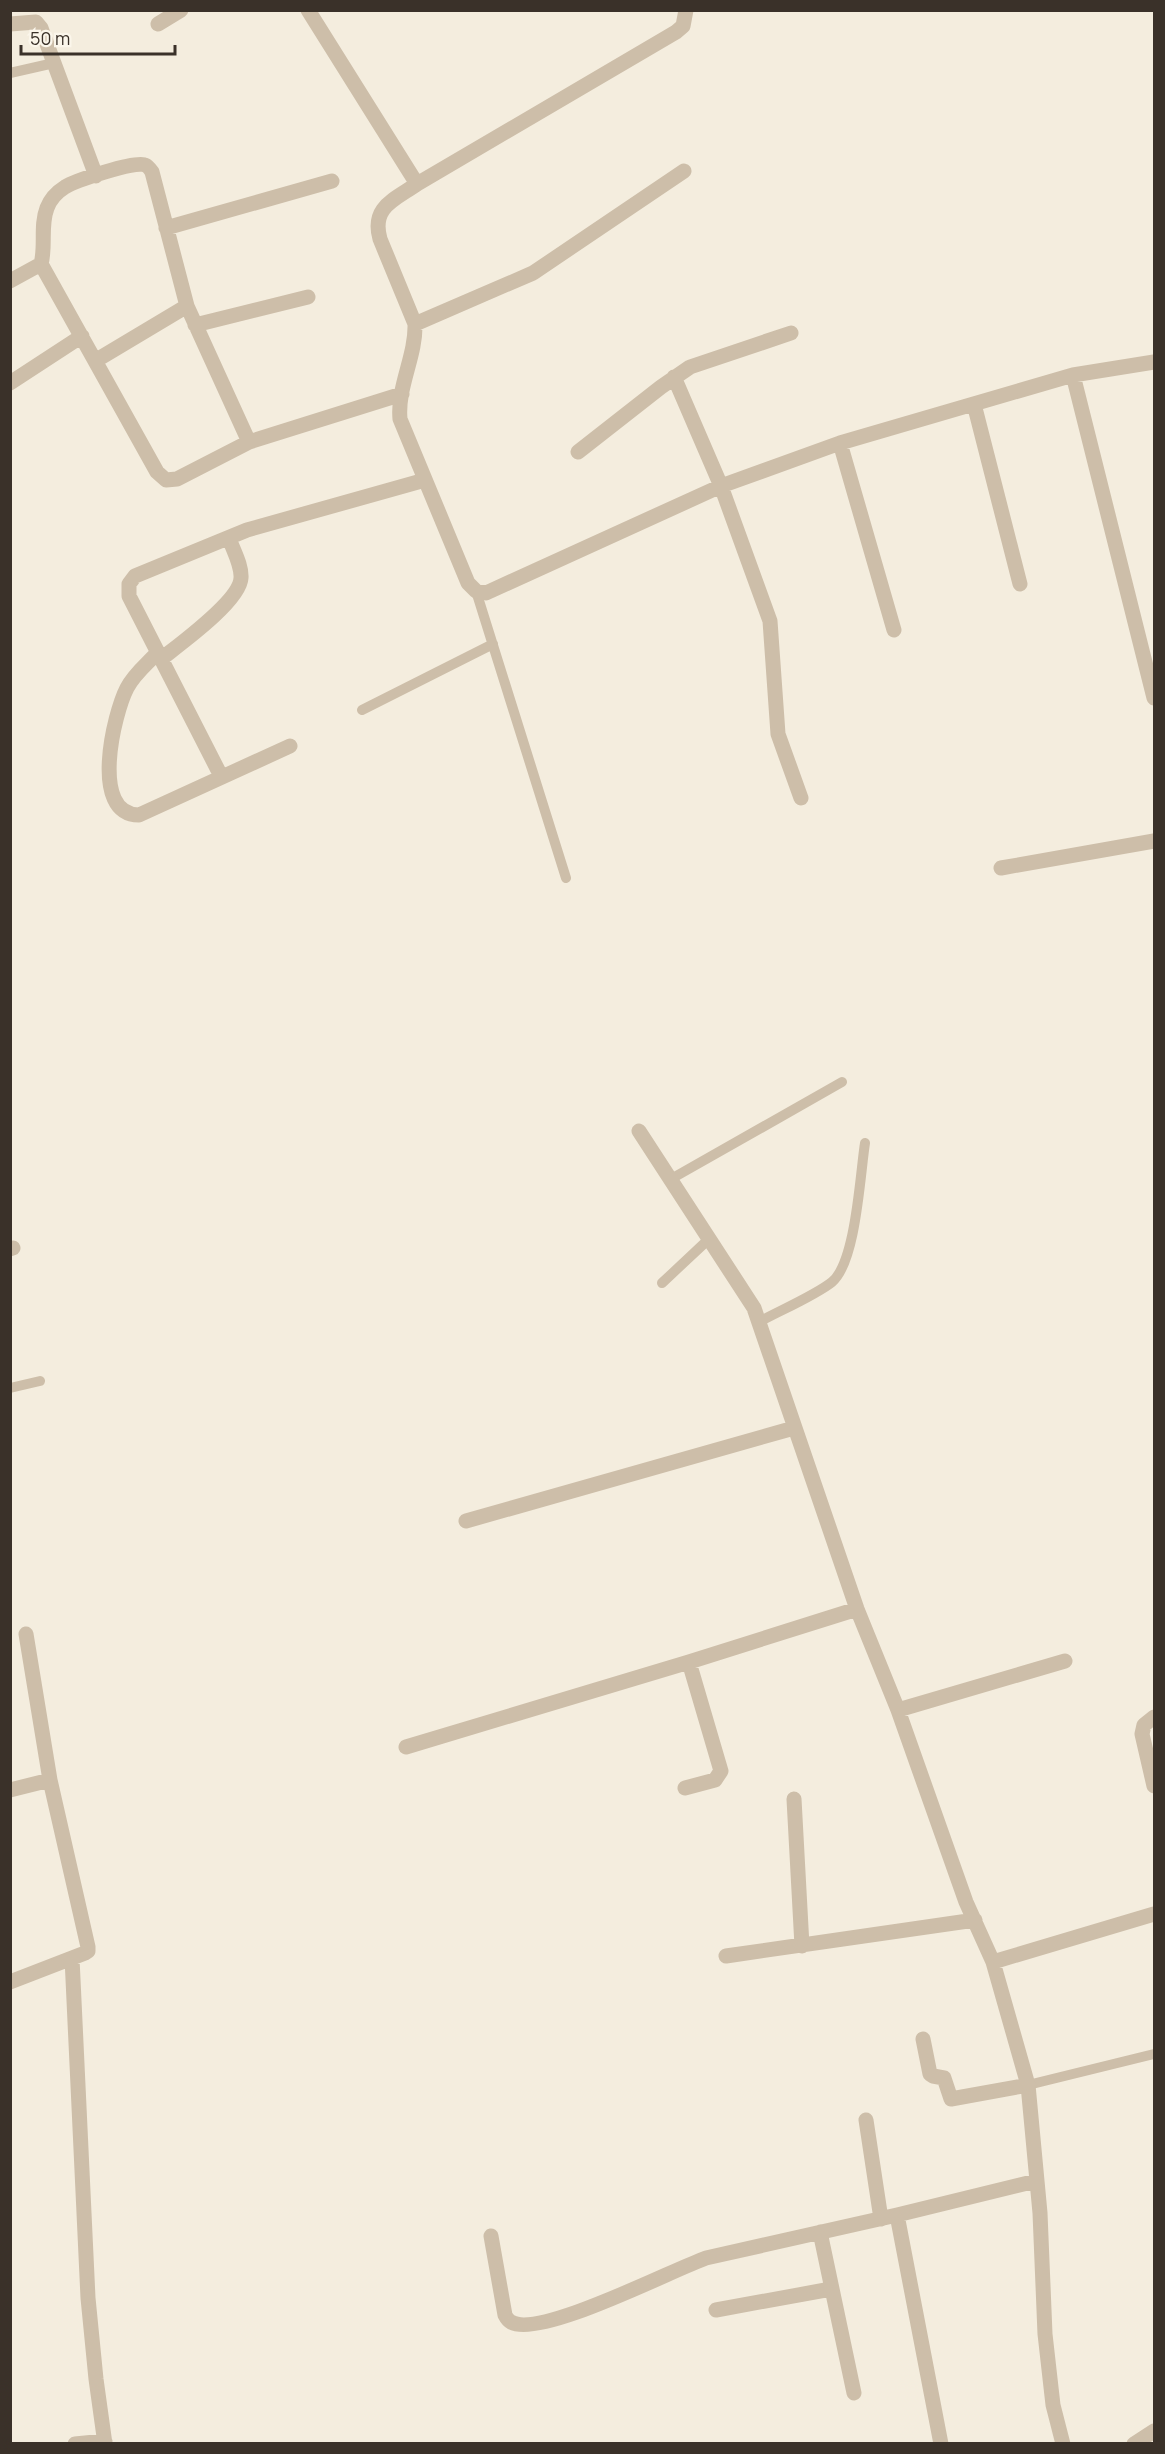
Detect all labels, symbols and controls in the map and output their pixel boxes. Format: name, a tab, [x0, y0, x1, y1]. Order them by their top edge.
scale bar	[21, 18, 176, 56]
text: 50 m	[30, 26, 70, 50]

